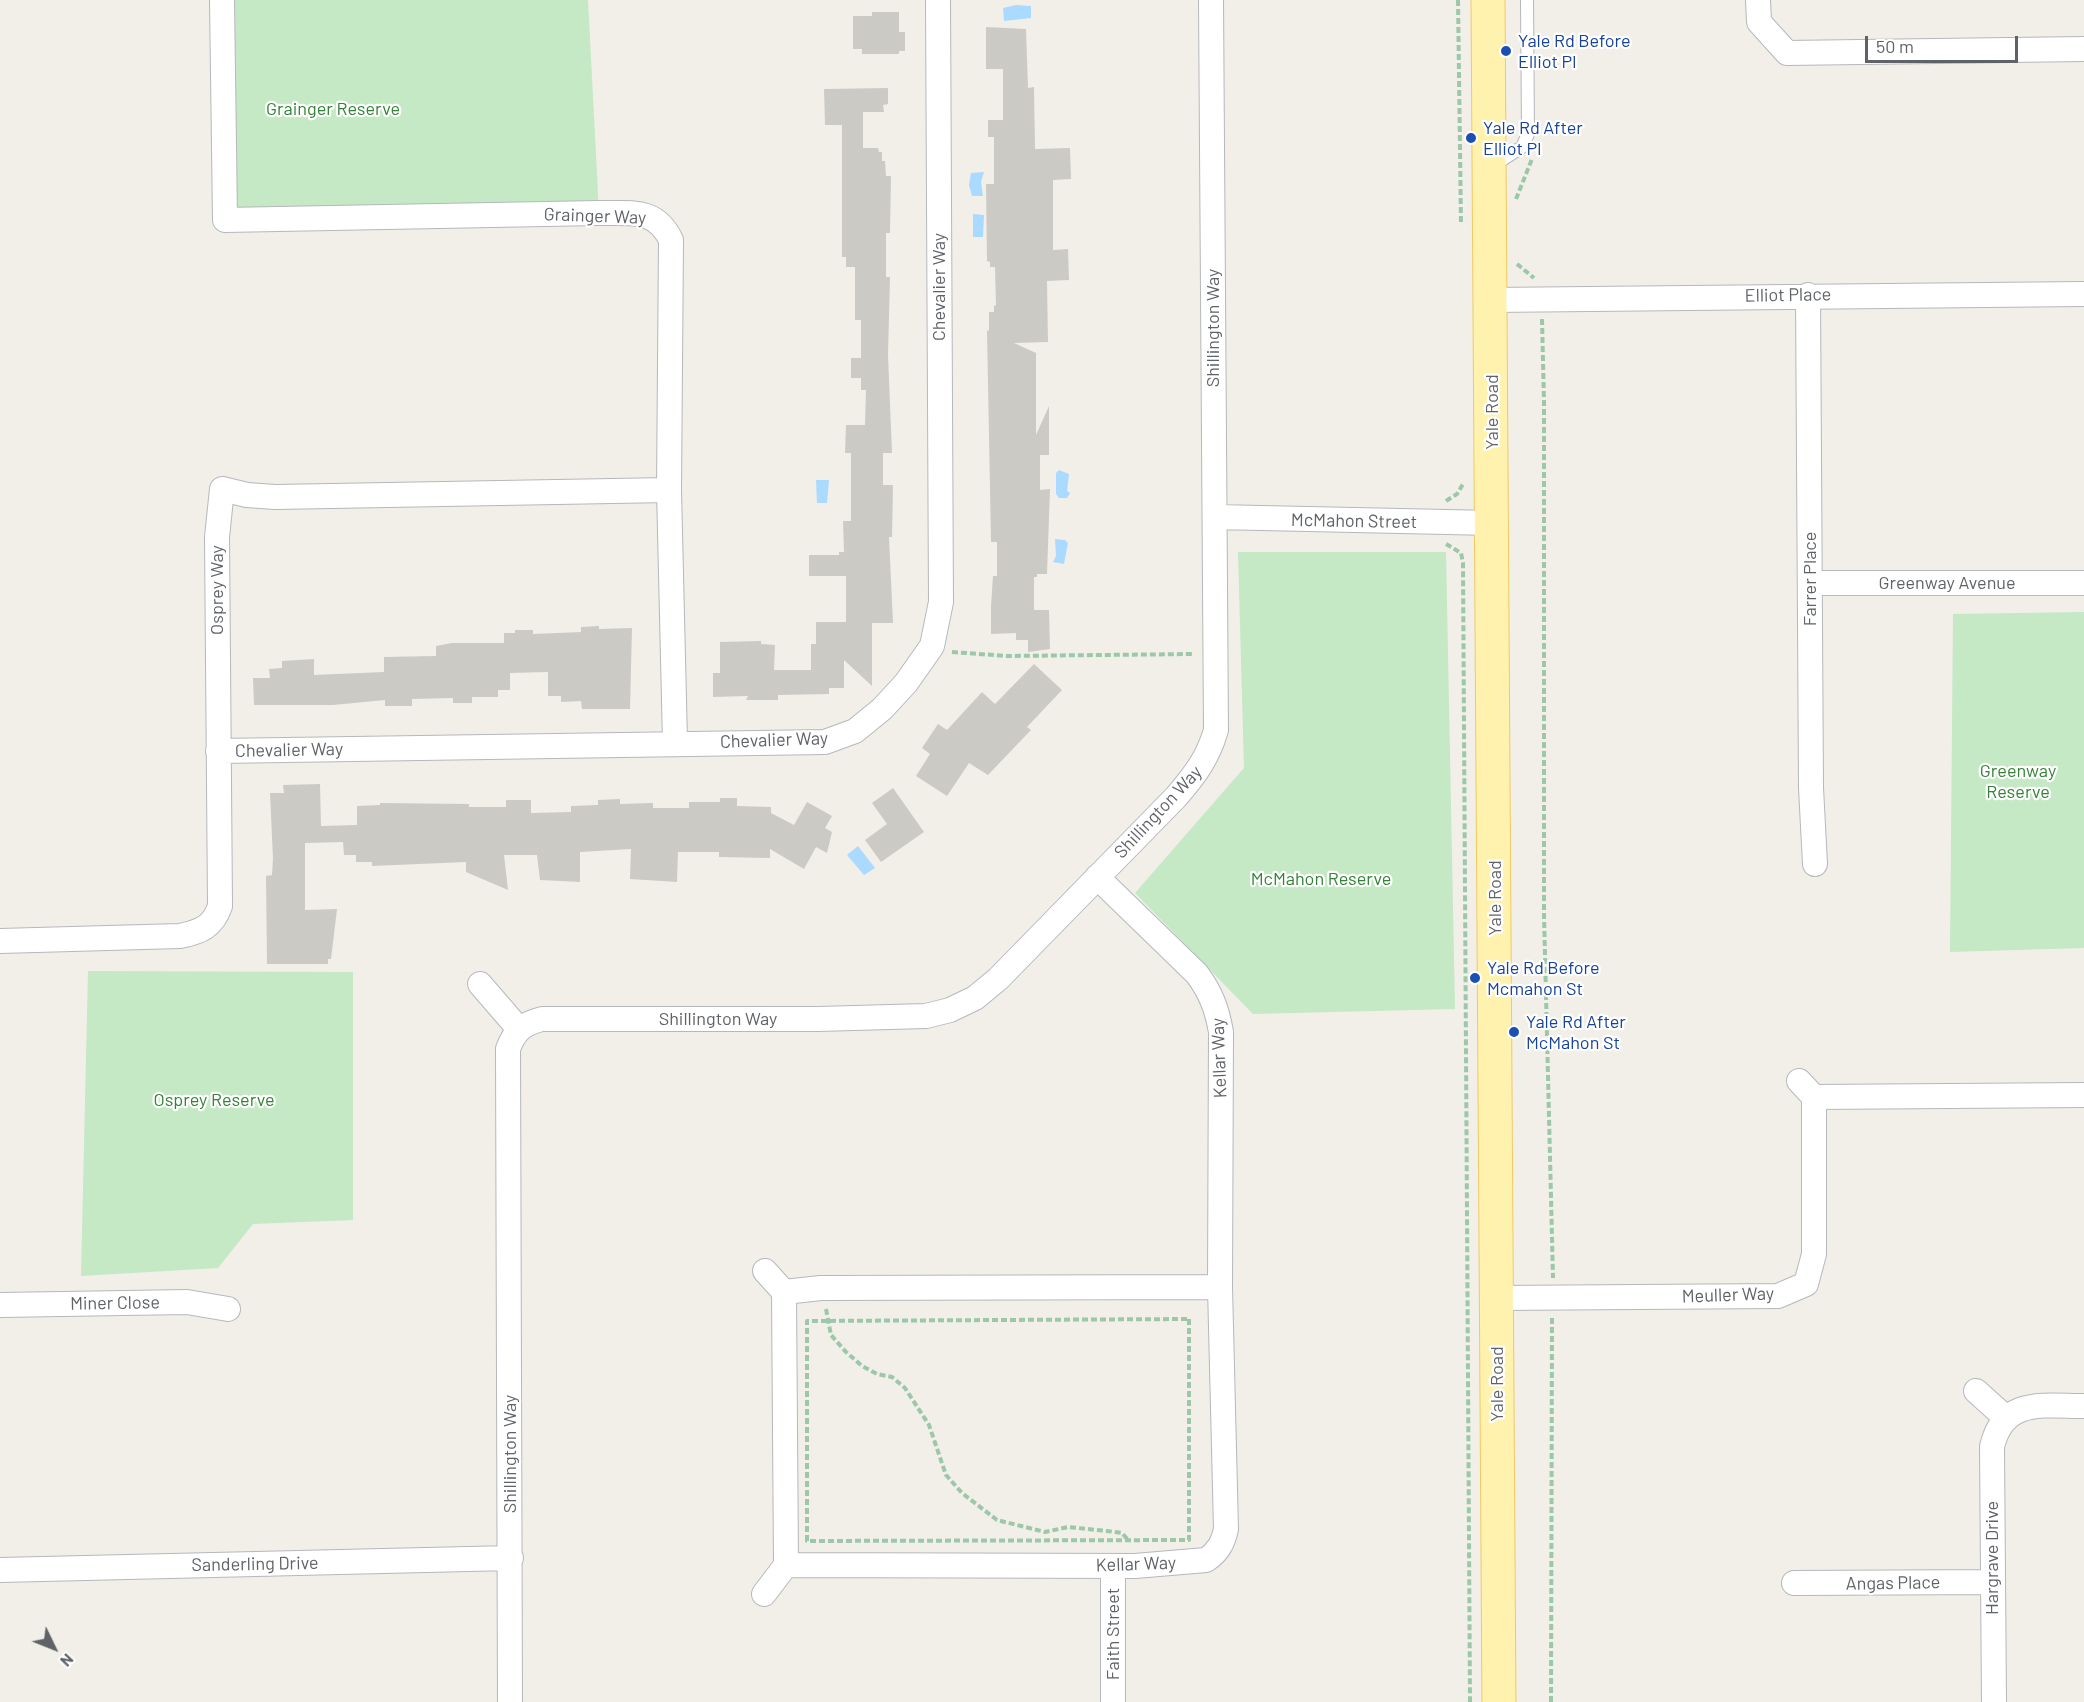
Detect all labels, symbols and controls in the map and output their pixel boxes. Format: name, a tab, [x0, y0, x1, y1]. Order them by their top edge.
scale bar	[1868, 24, 2021, 62]
place label: Yale Rd Before Elliot Pl	[1518, 30, 1630, 72]
text: 50 m	[1876, 35, 1914, 57]
marker: Yale Rd Before Elliot Pl	[1499, 44, 1513, 58]
park label: Grainger Reserve	[266, 98, 400, 120]
place label: Yale Rd After Elliot Pl	[1483, 117, 1583, 160]
marker: Yale Rd After Elliot Pl	[1464, 131, 1478, 145]
street label: Grainger Way	[543, 203, 647, 229]
street label: Chevalier Way	[928, 233, 950, 341]
street label: Shillington Way	[1202, 269, 1224, 387]
street label: Elliot Place	[1745, 283, 1831, 307]
street label: Yale Road	[1481, 374, 1503, 450]
street label: McMahon Street	[1291, 509, 1417, 533]
street label: Farrer Place	[1799, 532, 1821, 626]
street label: Osprey Way	[206, 545, 228, 635]
street label: Greenway Avenue	[1878, 572, 2016, 594]
street label: Chevalier Way	[720, 727, 828, 753]
street label: Chevalier Way	[235, 738, 343, 762]
park label: Greenway Reserve	[1980, 760, 2056, 802]
street label: Shillington Way	[1110, 761, 1206, 863]
street label: Yale Road	[1484, 860, 1506, 936]
park label: McMahon Reserve	[1251, 868, 1391, 890]
place label: Yale Rd Before Mcmahon St	[1487, 957, 1599, 1000]
marker: Yale Rd Before Mcmahon St	[1468, 971, 1482, 985]
street label: Shillington Way	[659, 1008, 777, 1030]
place label: Yale Rd After McMahon St	[1526, 1011, 1626, 1054]
street label: Kellar Way	[1207, 1018, 1231, 1098]
marker: Yale Rd After McMahon St	[1507, 1025, 1521, 1039]
park label: Osprey Reserve	[153, 1089, 275, 1111]
street label: Meuller Way	[1681, 1283, 1775, 1307]
street label: Miner Close	[70, 1291, 160, 1315]
street label: Yale Road	[1486, 1346, 1508, 1422]
street label: Shillington Way	[499, 1395, 521, 1513]
street label: Hargrave Drive	[1981, 1501, 2003, 1615]
street label: Sanderling Drive	[191, 1552, 319, 1576]
street label: Kellar Way	[1096, 1552, 1176, 1576]
street label: Angas Place	[1846, 1571, 1940, 1595]
street label: Faith Street	[1102, 1588, 1124, 1680]
north arrow	[24, 1618, 84, 1678]
text: N	[57, 1650, 78, 1671]

